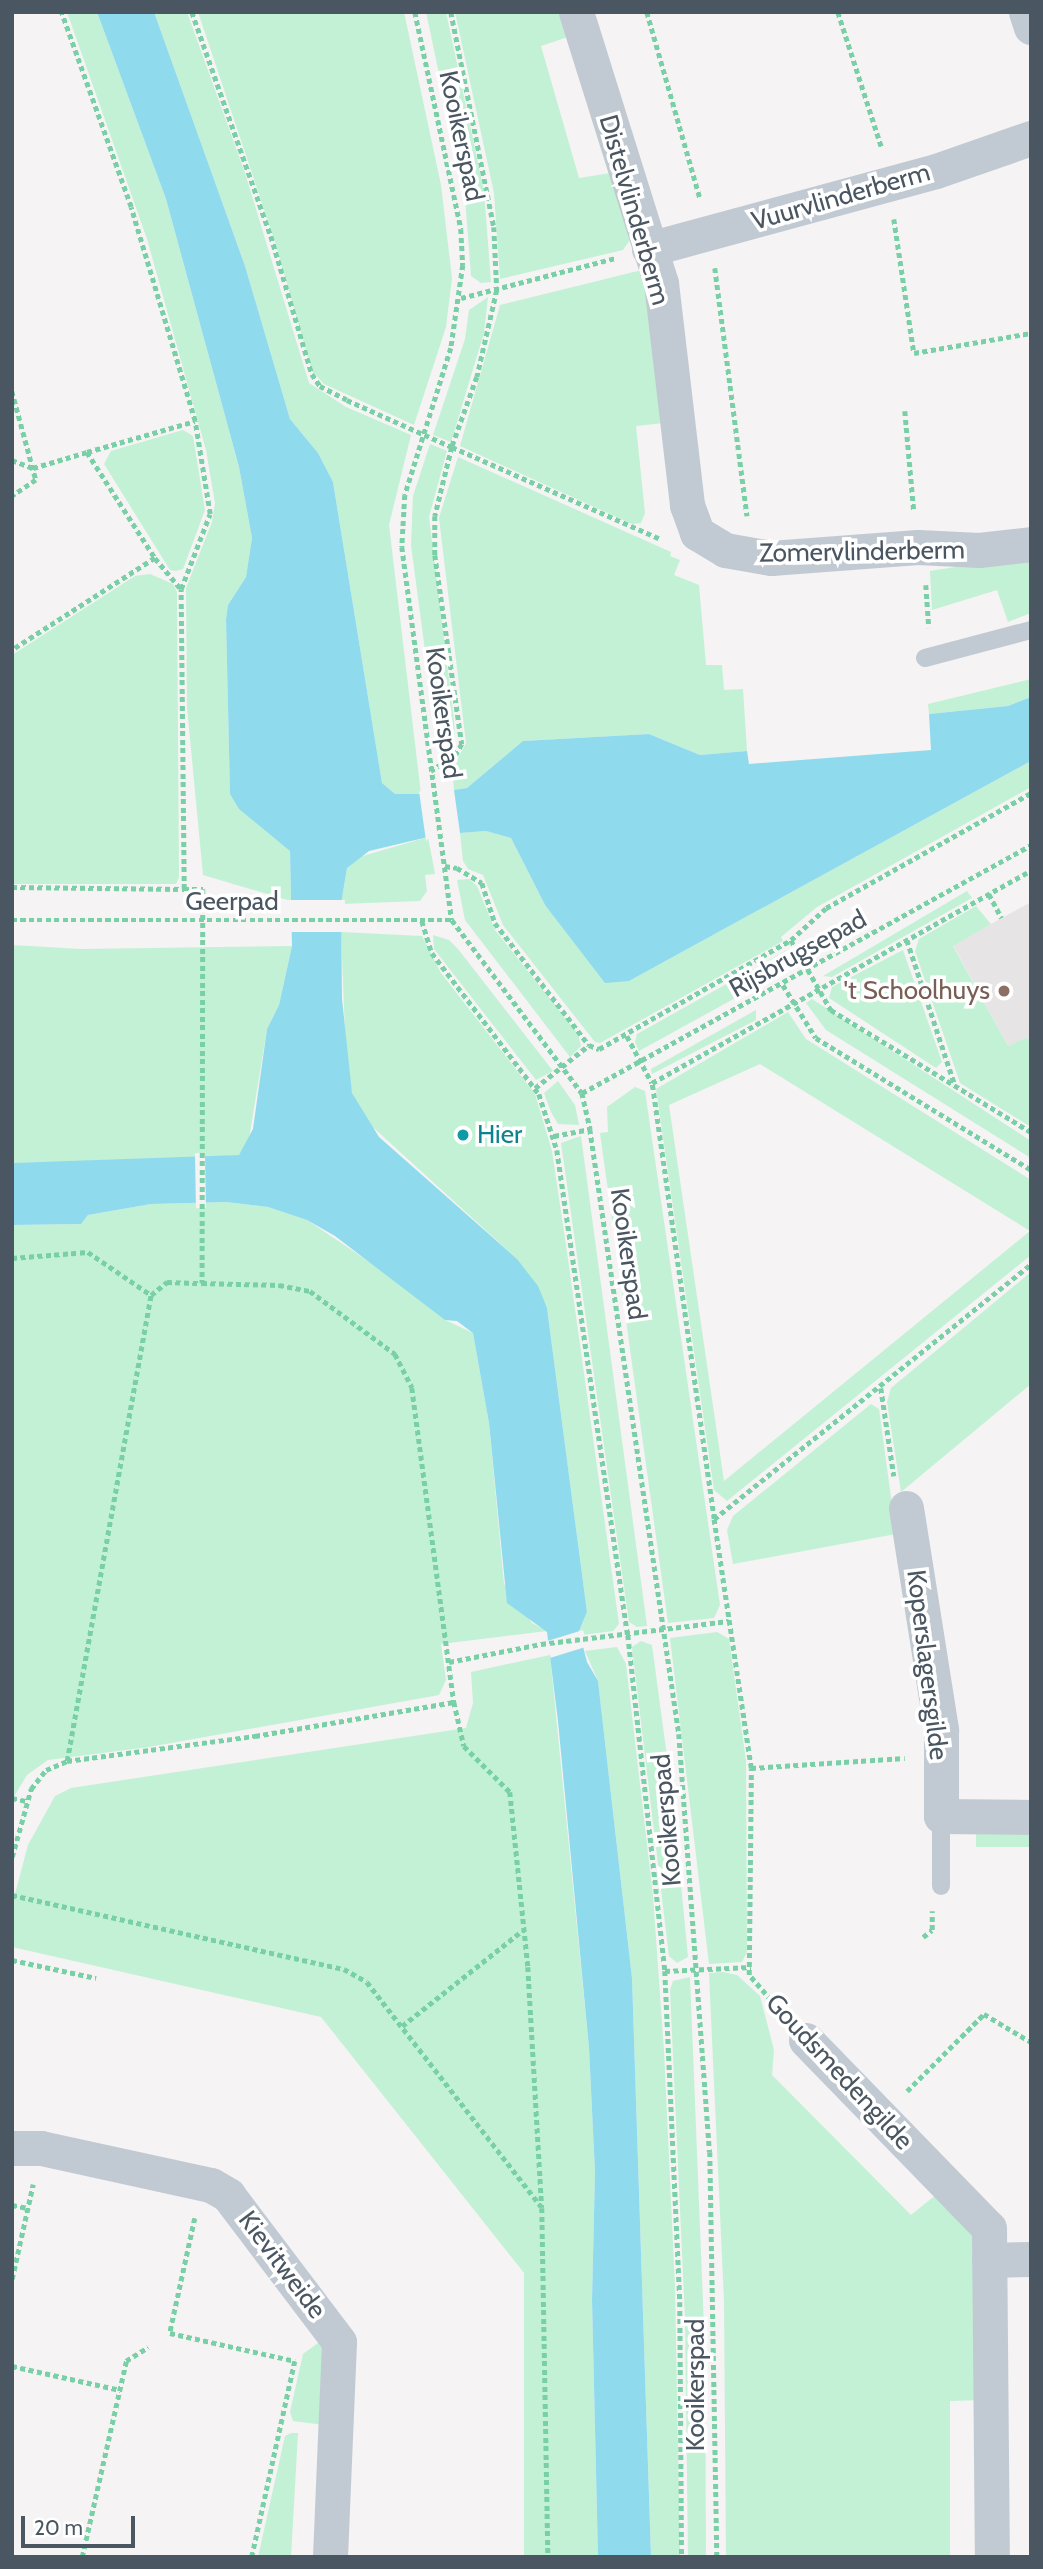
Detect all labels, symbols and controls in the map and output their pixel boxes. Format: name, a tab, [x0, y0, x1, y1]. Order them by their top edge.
street label: Kooikerspad	[432, 68, 490, 204]
street label: Distelvlinderberm	[592, 111, 676, 309]
street label: Vuurvlinderberm	[748, 157, 934, 237]
street label: Zomervlinderberm	[759, 535, 965, 569]
street label: Kooikerspad	[418, 645, 468, 781]
street label: Geerpad	[185, 886, 279, 918]
street label: Rijsbrugsepad	[724, 904, 872, 1004]
place label: 't Schoolhuys	[844, 975, 990, 1007]
marker: 't Schoolhuys	[996, 983, 1012, 999]
place label: Hier	[477, 1119, 522, 1151]
marker: Hier	[455, 1127, 471, 1143]
street label: Kooikerspad	[603, 1186, 653, 1322]
street label: Koperslagersgilde	[900, 1568, 954, 1762]
street label: Kooikerspad	[646, 1753, 688, 1887]
street label: Goudsmedengilde	[759, 1988, 919, 2156]
street label: Kievitweide	[232, 2205, 332, 2325]
street label: Kooikerspad	[680, 2319, 712, 2451]
scale bar	[24, 2502, 138, 2546]
text: 20 m	[34, 2515, 83, 2540]

